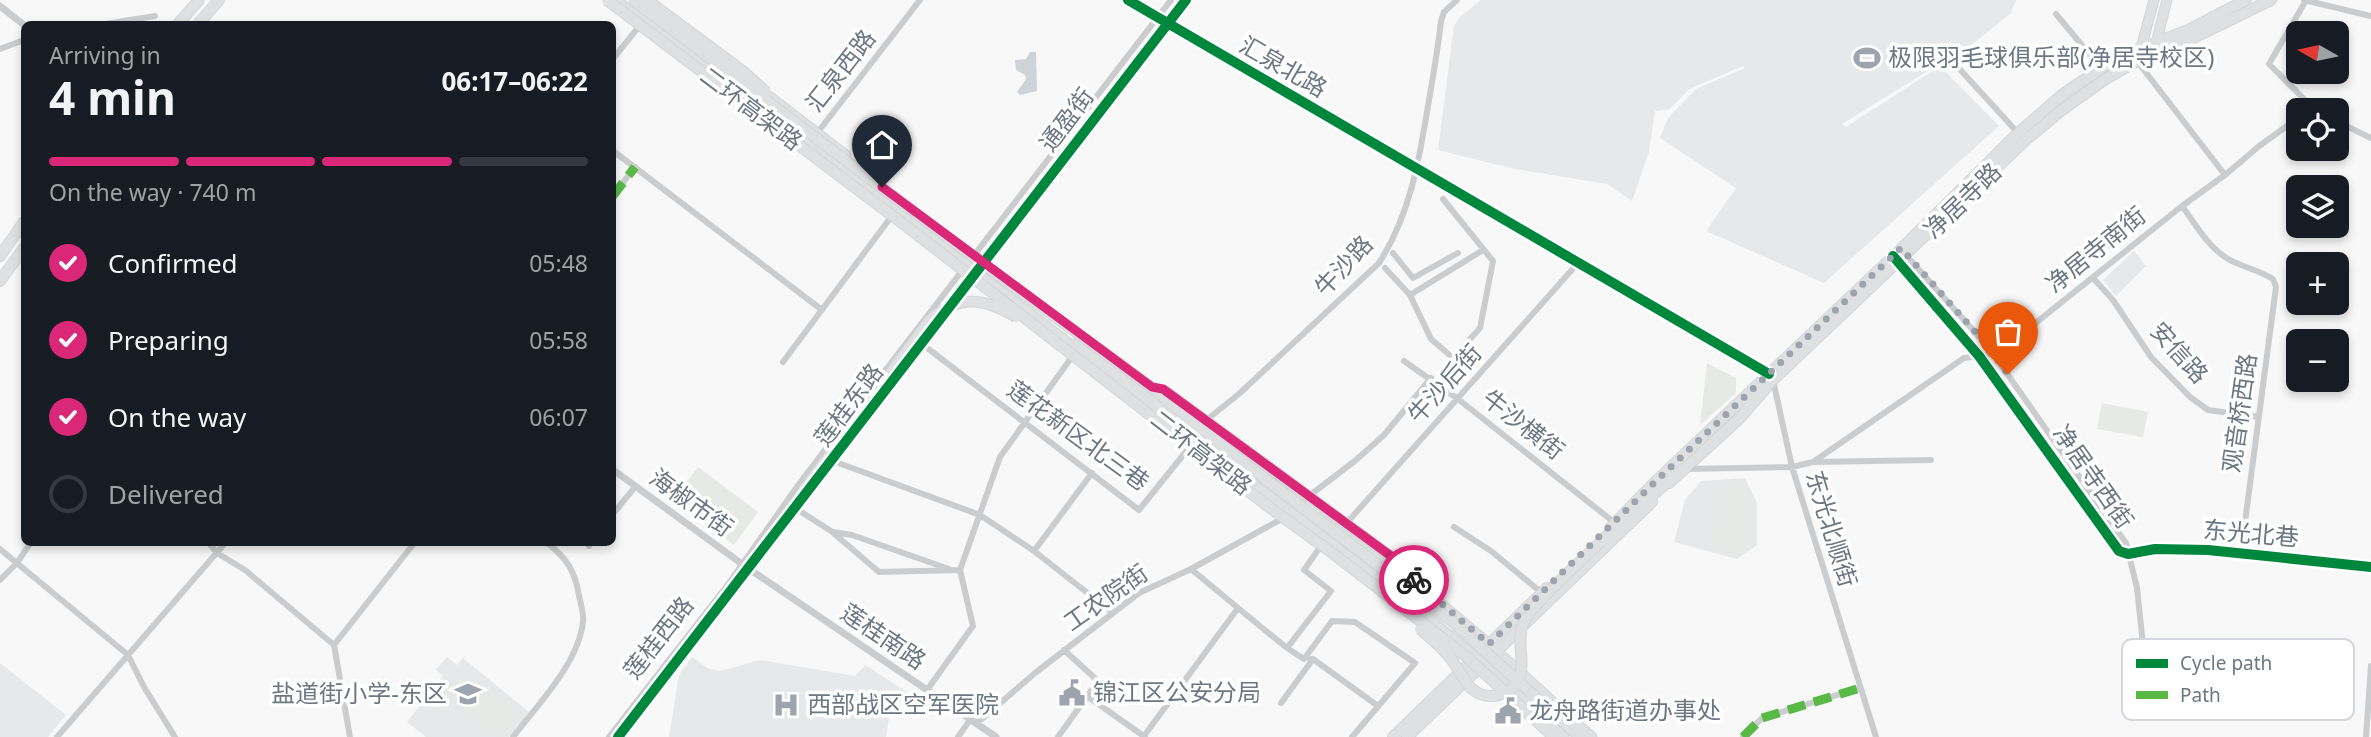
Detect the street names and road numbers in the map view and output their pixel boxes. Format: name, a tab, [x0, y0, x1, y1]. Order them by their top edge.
street label: 汇泉西路	[797, 22, 882, 118]
street label: 汇泉北路	[1234, 27, 1334, 104]
street label: 二环高架路	[694, 59, 810, 157]
street label: 通盈街	[1031, 80, 1101, 158]
street label: 净居寺路	[1916, 155, 2008, 245]
street label: 净居寺南街	[2038, 198, 2152, 299]
street label: 牛沙路	[1306, 227, 1380, 303]
street label: 安信路	[2144, 314, 2216, 390]
street label: 牛沙后街	[1400, 336, 1488, 430]
street label: 观音桥西路	[2214, 351, 2263, 475]
street label: 莲桂东路	[806, 356, 890, 452]
street label: 莲花新区北三巷	[1001, 372, 1157, 498]
street label: 牛沙横街	[1476, 381, 1572, 466]
street label: 二环高架路	[1144, 402, 1259, 502]
street label: 净居寺西街	[2046, 418, 2142, 535]
street label: 海椒市街	[643, 460, 740, 543]
street label: 东光北顺街	[1799, 466, 1866, 591]
street label: 东光北巷	[2202, 512, 2300, 553]
street label: 工农院街	[1056, 556, 1154, 638]
street label: 莲桂西路	[615, 589, 700, 685]
street label: 莲桂南路	[835, 595, 933, 676]

